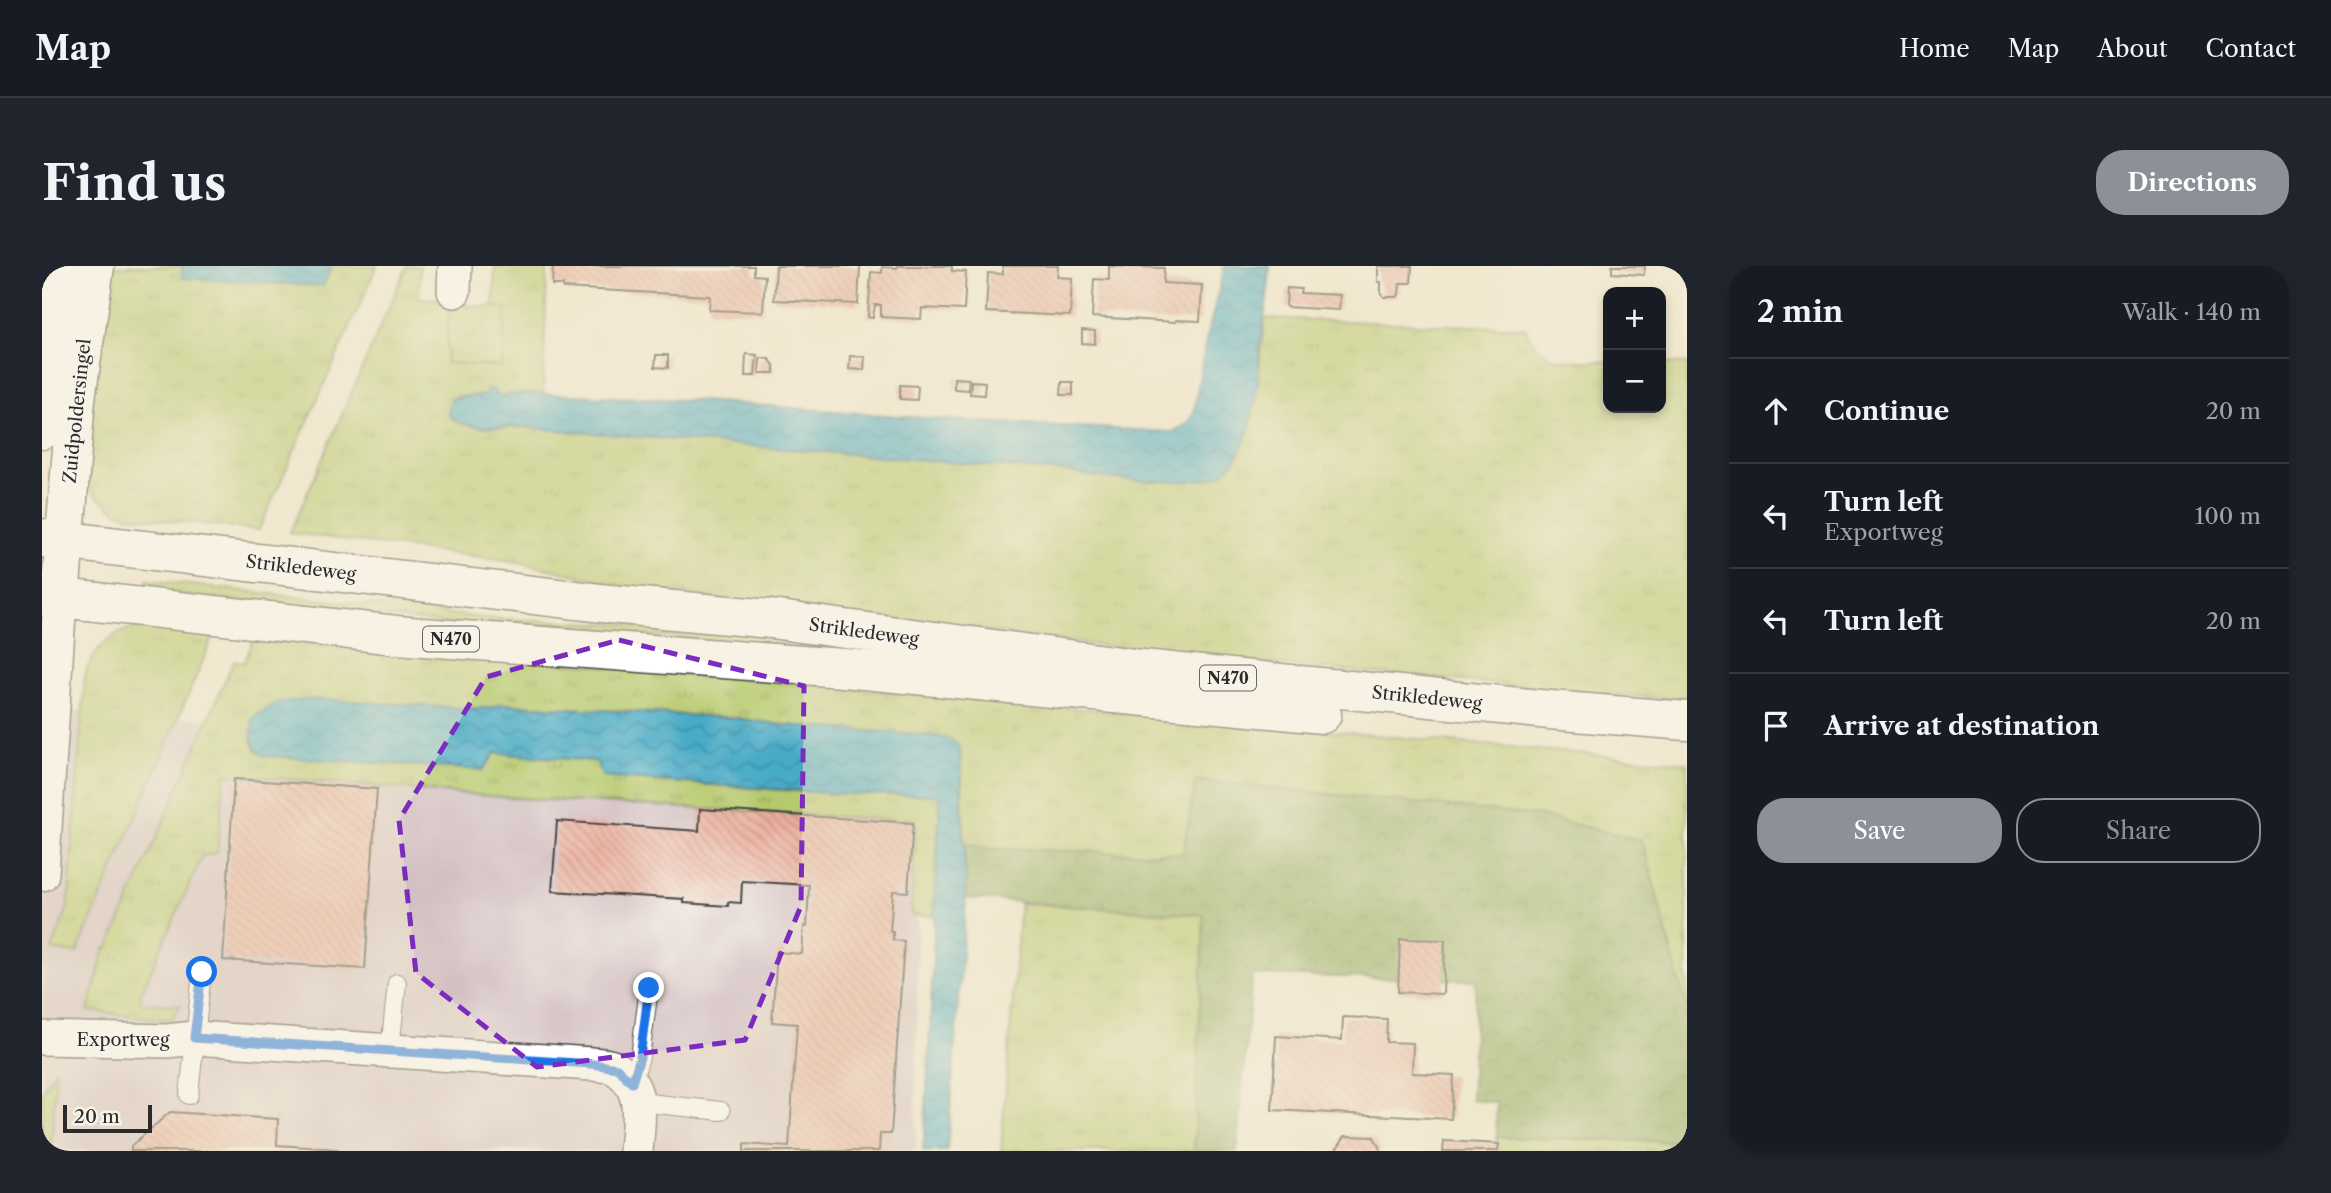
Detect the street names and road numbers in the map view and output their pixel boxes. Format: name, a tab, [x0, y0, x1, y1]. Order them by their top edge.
street label: Zuidpoldersingel	[58, 338, 96, 484]
street label: Strikledeweg	[245, 550, 358, 586]
street label: Strikledeweg	[808, 613, 921, 651]
road number: N470	[423, 626, 479, 652]
road number: N470	[1200, 666, 1256, 690]
street label: Strikledeweg	[1371, 681, 1484, 715]
street label: Exportweg	[77, 1029, 170, 1051]

